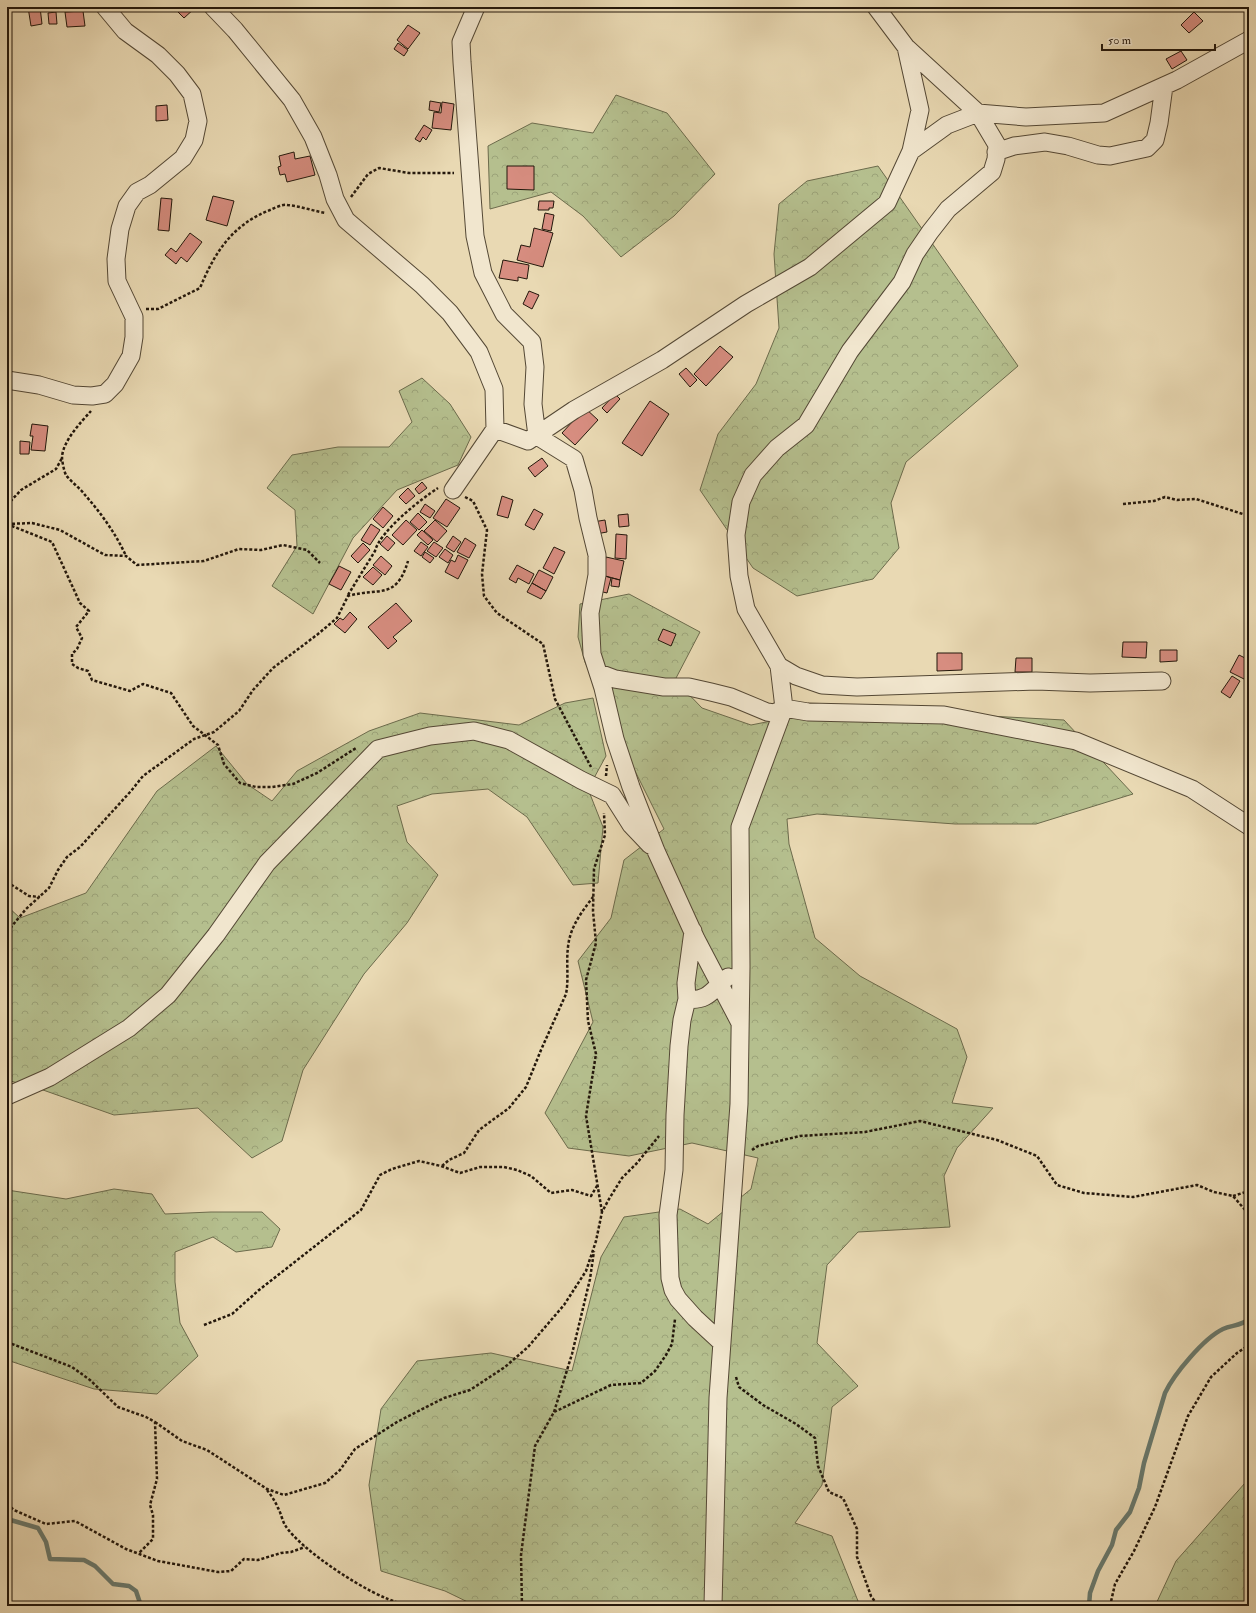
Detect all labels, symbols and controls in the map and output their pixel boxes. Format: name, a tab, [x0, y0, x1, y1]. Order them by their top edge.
scale bar	[1102, 26, 1215, 52]
text: 50 m	[1108, 33, 1132, 48]

